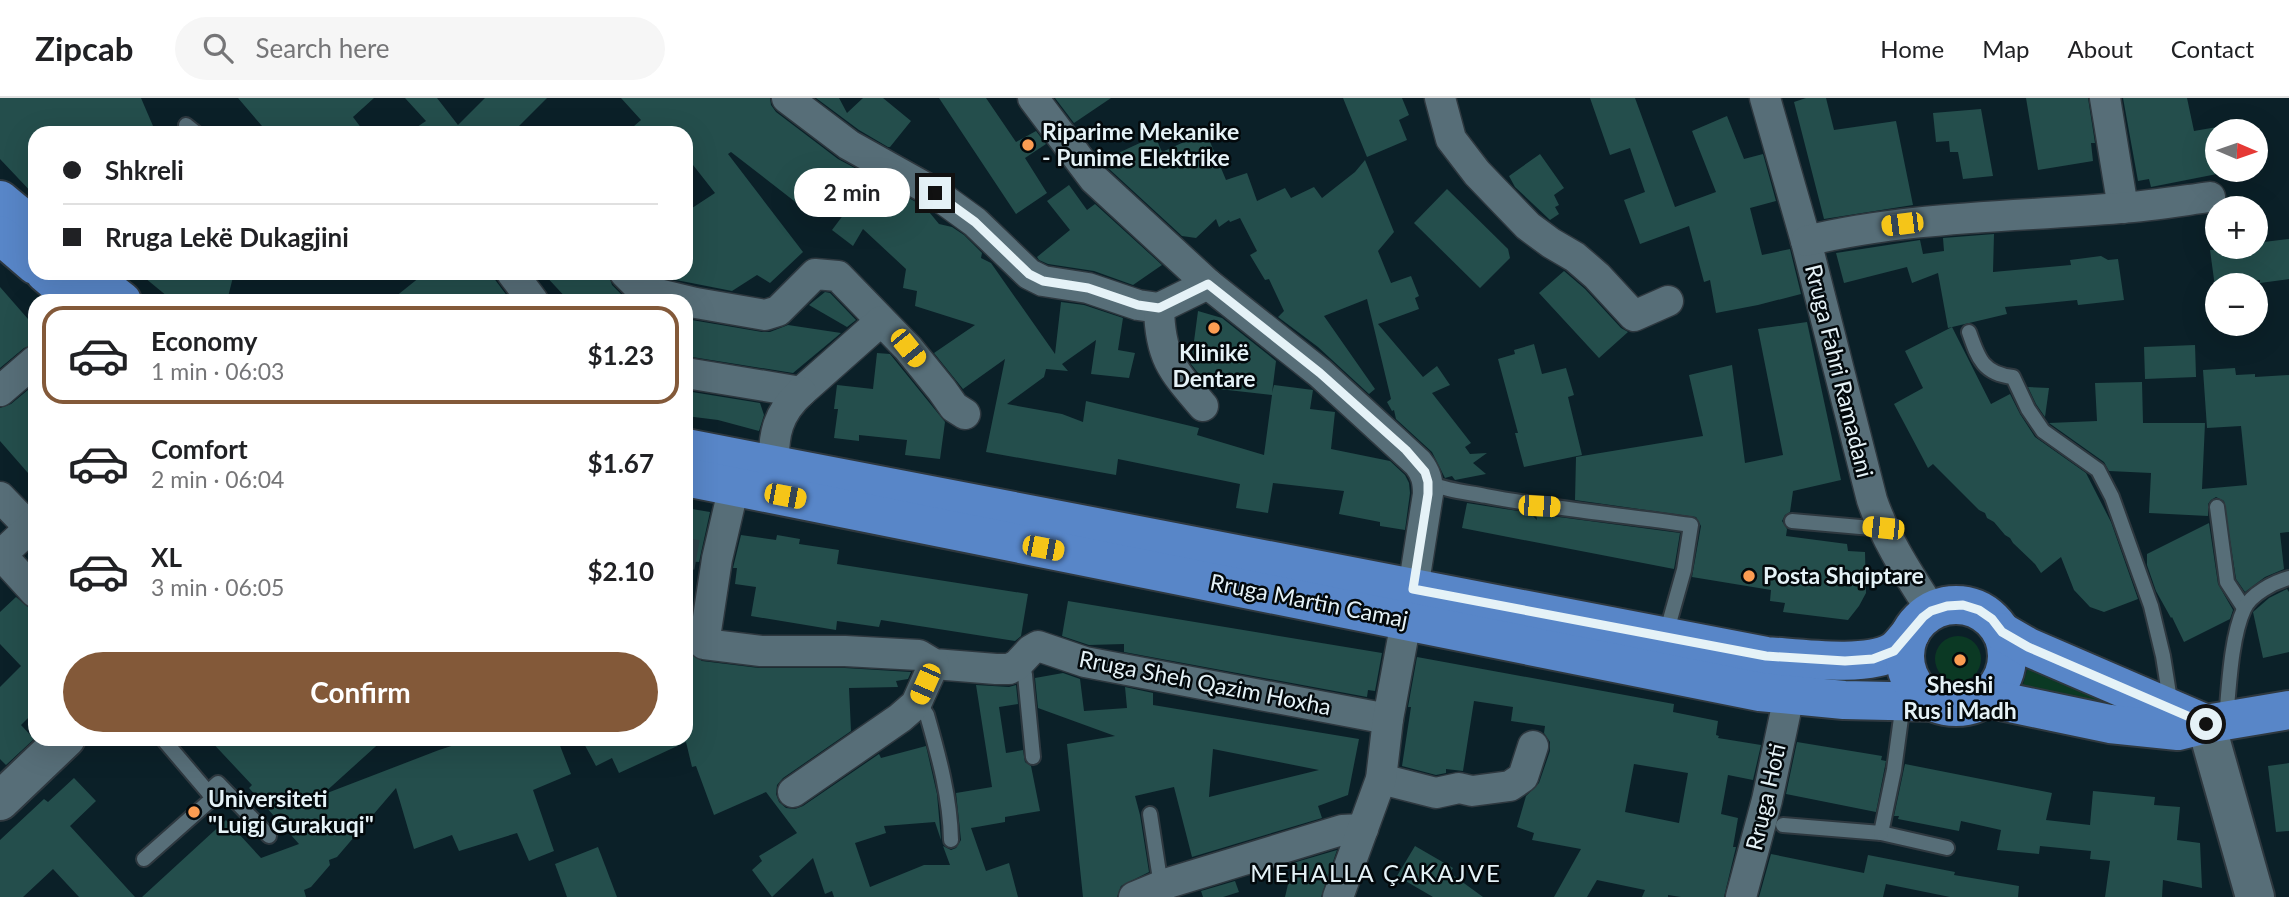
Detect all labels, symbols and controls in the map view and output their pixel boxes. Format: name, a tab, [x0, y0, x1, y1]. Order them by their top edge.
search box	[175, 17, 665, 80]
text: Zipcab	[35, 28, 133, 68]
icon: search	[199, 29, 237, 67]
text: Search here	[255, 32, 390, 64]
text: Home	[1880, 34, 1944, 63]
text: Map	[1982, 34, 2030, 63]
text: About	[2068, 34, 2133, 63]
text: Contact	[2171, 34, 2254, 63]
place label: Riparime Mekanike - Punime Elektrike	[1042, 117, 1239, 171]
north arrow	[2205, 119, 2268, 182]
map controls	[2205, 119, 2268, 336]
marker: Riparime Mekanike - Punime Elektrike	[1020, 137, 1036, 153]
text: Shkreli	[105, 154, 184, 186]
callout: 2 min	[795, 168, 911, 217]
route end	[919, 177, 951, 209]
text: 2 min	[823, 178, 881, 206]
button: +	[2205, 196, 2268, 259]
car	[1880, 211, 1925, 237]
text: Rruga Lekë Dukagjini	[105, 221, 349, 253]
street label: Rruga Fahri Ramadani	[1800, 261, 1880, 480]
button: −	[2205, 273, 2268, 336]
marker: Klinikë Dentare	[1206, 320, 1222, 336]
icon: car	[67, 324, 130, 387]
text: Economy	[151, 325, 257, 357]
car	[887, 325, 930, 371]
place label: Klinikë Dentare	[1172, 338, 1256, 392]
text: $1.23	[588, 339, 654, 371]
text: 1 min · 06:03	[151, 357, 284, 385]
icon: car	[67, 432, 130, 495]
text: Comfort	[151, 433, 248, 465]
text: $1.67	[588, 447, 654, 479]
text: 2 min · 06:04	[151, 465, 284, 493]
car	[763, 482, 808, 510]
car	[1518, 494, 1561, 518]
car	[1862, 515, 1905, 541]
car	[1021, 534, 1066, 562]
icon: car	[67, 540, 130, 603]
text: XL	[151, 541, 182, 573]
text: $2.10	[588, 555, 654, 587]
place label: Posta Shqiptare	[1763, 561, 1924, 589]
street label: Rruga Martin Camaj	[1208, 567, 1411, 633]
marker: Posta Shqiptare	[1741, 568, 1757, 584]
text: 3 min · 06:05	[151, 573, 284, 601]
street label: Rruga Sheh Qazim Hoxha	[1077, 644, 1334, 720]
button: Confirm	[63, 652, 658, 732]
marker: Sheshi Rus i Madh	[1952, 652, 1968, 668]
car	[907, 661, 944, 707]
place label: Sheshi Rus i Madh	[1903, 670, 2017, 724]
route start	[2190, 708, 2222, 740]
street label: Rruga Hoti	[1739, 741, 1791, 853]
place label: Universiteti "Luigj Gurakuqi"	[208, 784, 374, 838]
marker: Universiteti "Luigj Gurakuqi"	[186, 804, 202, 820]
district label: MEHALLA ÇAKAJVE	[1250, 858, 1502, 887]

